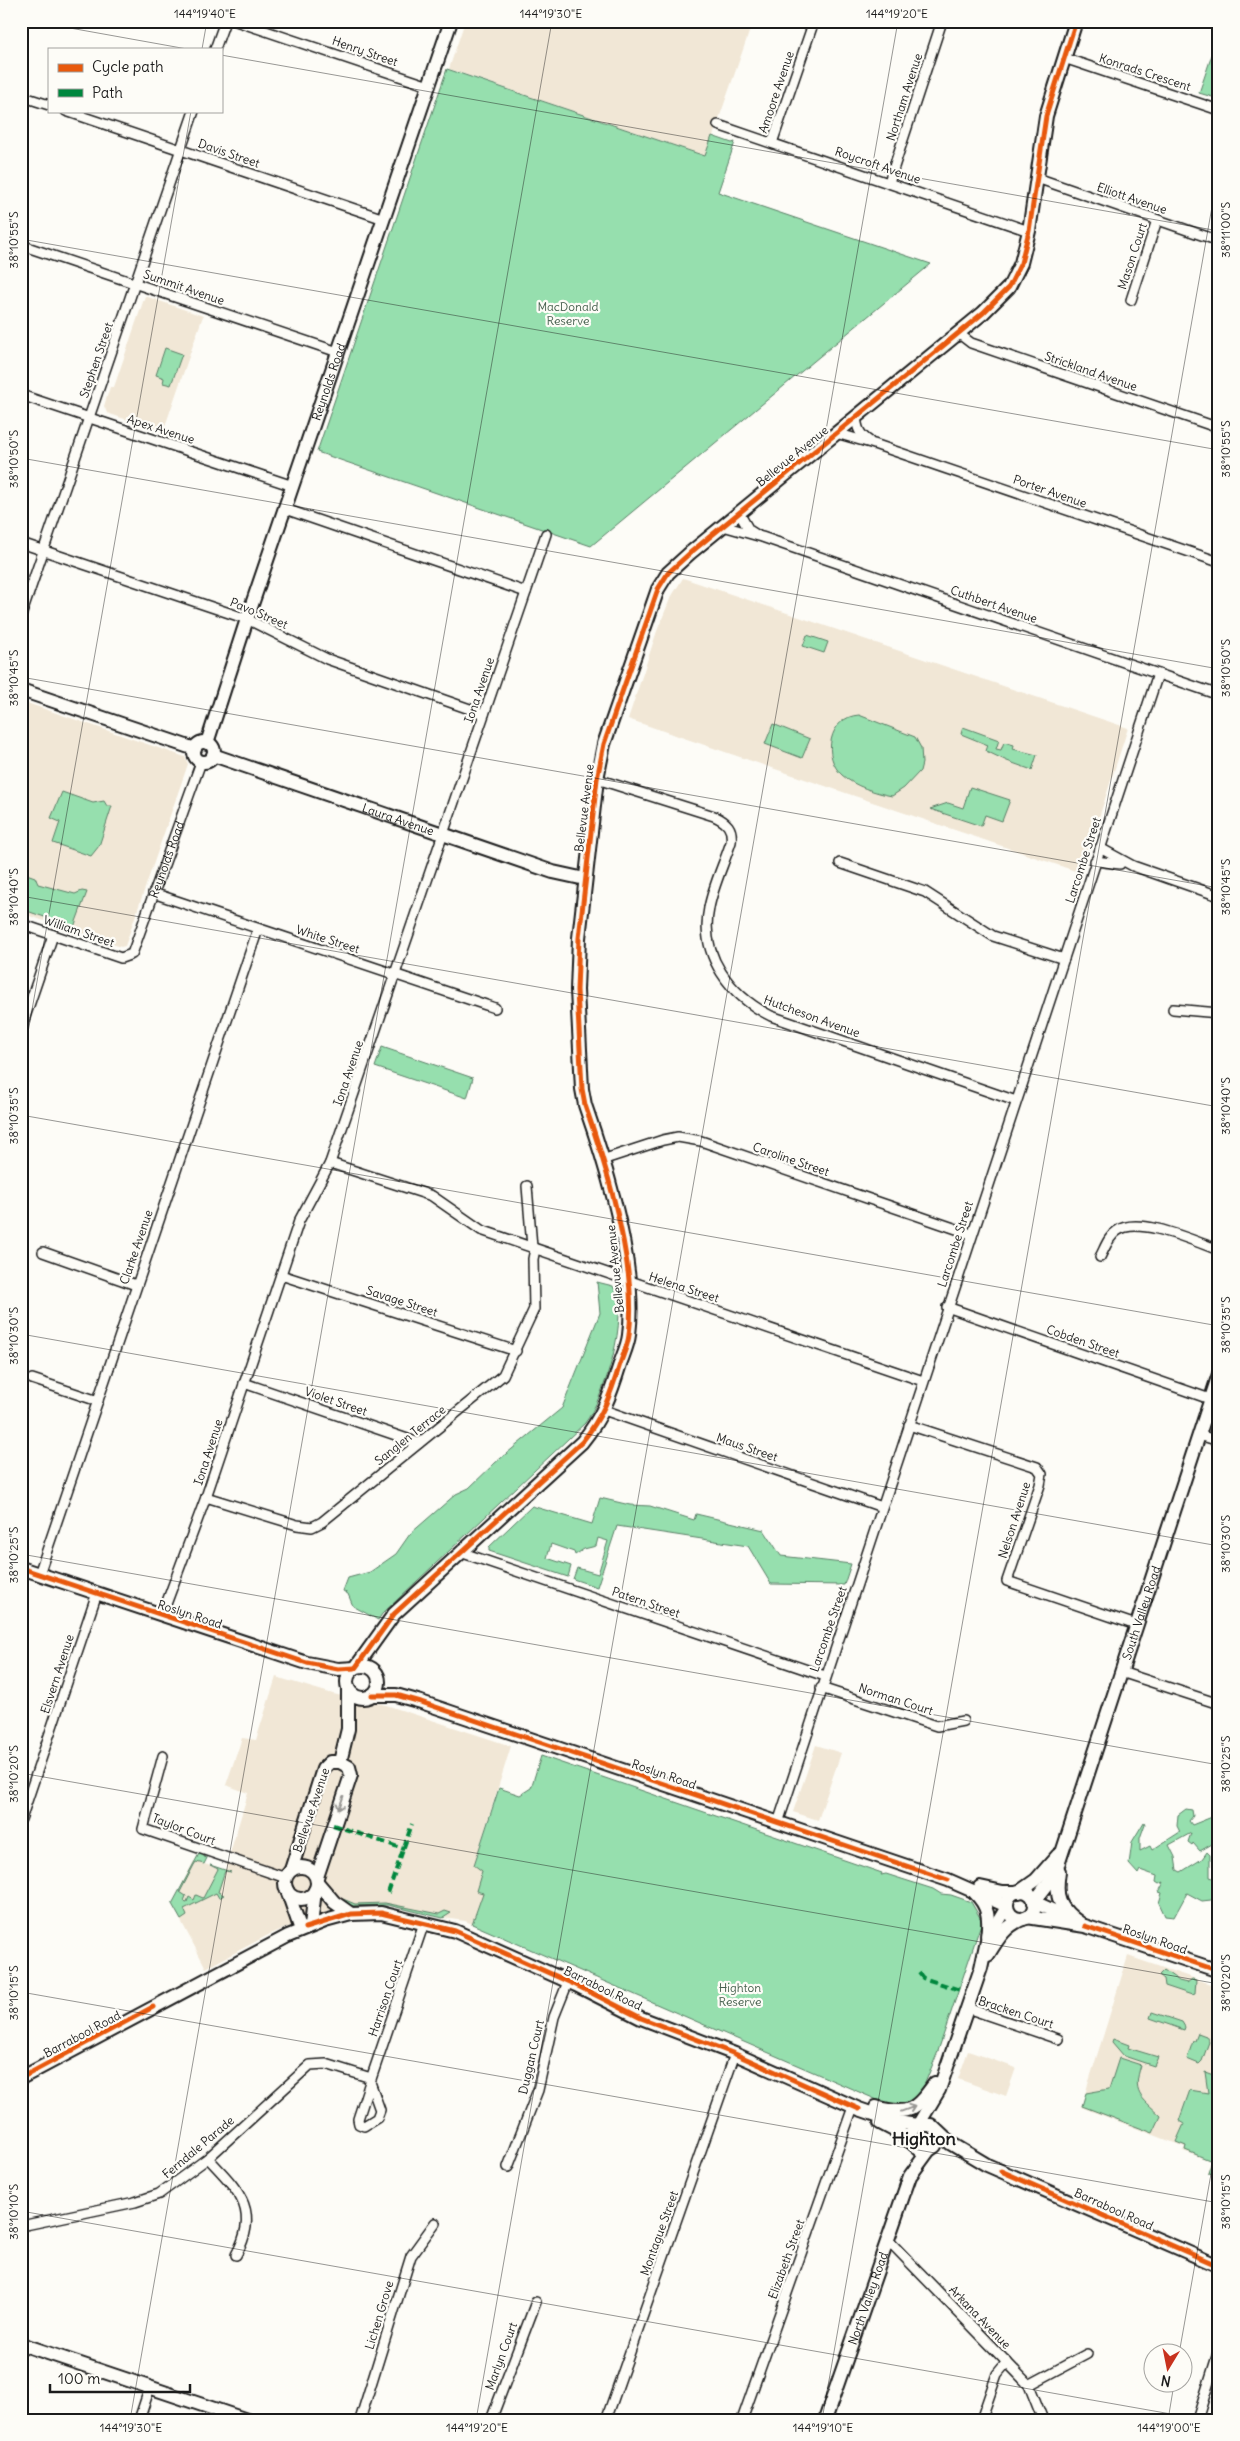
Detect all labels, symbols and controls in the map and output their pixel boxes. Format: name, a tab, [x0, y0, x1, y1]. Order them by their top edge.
text: 144°19'40"E	[174, 6, 236, 21]
text: 144°19'30"E	[520, 6, 582, 21]
text: 144°19'20"E	[866, 6, 928, 21]
street label: Henry Street	[330, 33, 400, 69]
legend	[48, 48, 222, 112]
street label: Amoore Avenue	[755, 49, 797, 135]
street label: Konrads Crescent	[1097, 50, 1193, 94]
street label: Northam Avenue	[883, 51, 925, 143]
text: Cycle path	[92, 57, 164, 76]
text: Path	[92, 83, 123, 102]
street label: Davis Street	[196, 135, 262, 171]
street label: Roycroft Avenue	[833, 143, 923, 187]
street label: Elliott Avenue	[1095, 179, 1169, 217]
text: 38°11'00"S	[1218, 202, 1233, 258]
text: 38°10'55"S	[6, 211, 21, 269]
street label: Mason Court	[1114, 221, 1150, 291]
street label: Summit Avenue	[142, 266, 226, 308]
park label: MacDonald Reserve	[537, 299, 599, 328]
street label: Stephen Street	[76, 320, 116, 400]
street label: Reynolds Road	[308, 341, 348, 422]
street label: Strickland Avenue	[1043, 348, 1139, 394]
street label: Apex Avenue	[125, 411, 197, 447]
text: 38°10'55"S	[1218, 420, 1233, 478]
street label: Bellevue Avenue	[753, 422, 831, 490]
text: 38°10'50"S	[6, 430, 21, 488]
street label: Porter Avenue	[1011, 471, 1089, 511]
street label: Cuthbert Avenue	[949, 582, 1039, 626]
street label: Pavo Street	[228, 594, 290, 632]
text: 38°10'50"S	[1218, 639, 1233, 697]
text: 38°10'45"S	[6, 649, 21, 706]
street label: Iona Avenue	[461, 655, 497, 725]
street label: Bellevue Avenue	[571, 763, 597, 853]
street label: Laura Avenue	[360, 799, 436, 838]
street label: Larcombe Street	[1062, 815, 1104, 905]
street label: Reynolds Road	[145, 819, 187, 900]
text: 38°10'45"S	[1218, 858, 1233, 915]
text: 38°10'40"S	[6, 868, 21, 926]
street label: William Street	[42, 912, 116, 950]
street label: White Street	[294, 922, 362, 956]
street label: Hutcheson Avenue	[762, 992, 862, 1040]
street label: Iona Avenue	[330, 1038, 366, 1108]
text: 38°10'40"S	[1218, 1077, 1233, 1135]
text: 38°10'35"S	[6, 1087, 21, 1145]
street label: Caroline Street	[751, 1139, 831, 1179]
street label: Larcombe Street	[934, 1199, 976, 1289]
street label: Clarke Avenue	[116, 1208, 156, 1286]
street label: Bellevue Avenue	[603, 1224, 627, 1314]
street label: Helena Street	[647, 1269, 721, 1305]
street label: Savage Street	[364, 1282, 440, 1320]
text: 38°10'35"S	[1218, 1296, 1233, 1354]
text: 38°10'30"S	[6, 1307, 21, 1365]
street label: Cobden Street	[1044, 1321, 1122, 1361]
street label: Violet Street	[303, 1383, 369, 1419]
street label: Sanglen Terrace	[372, 1402, 448, 1468]
street label: Iona Avenue	[190, 1417, 226, 1487]
street label: Maus Street	[714, 1430, 780, 1464]
street label: Nelson Avenue	[995, 1480, 1033, 1560]
text: 38°10'30"S	[1218, 1515, 1233, 1573]
text: 38°10'25"S	[6, 1526, 21, 1583]
street label: South Valley Road	[1118, 1564, 1163, 1661]
street label: Patern Street	[610, 1583, 682, 1621]
street label: Larcombe Street	[806, 1584, 850, 1674]
street label: Roslyn Road	[156, 1596, 224, 1632]
street label: Elsvern Avenue	[37, 1632, 77, 1716]
street label: Norman Court	[857, 1680, 935, 1718]
text: 38°10'25"S	[1218, 1735, 1233, 1792]
text: 38°10'20"S	[6, 1745, 21, 1803]
street label: Roslyn Road	[630, 1756, 698, 1792]
street label: Bellevue Avenue	[290, 1766, 332, 1854]
one-way arrow	[336, 1795, 345, 1811]
street label: Taylor Court	[150, 1810, 218, 1848]
street label: Roslyn Road	[1121, 1921, 1189, 1957]
text: 38°10'20"S	[1218, 1954, 1233, 2012]
street label: Harrison Court	[365, 1958, 405, 2038]
street label: Barrabool Road	[561, 1963, 645, 2013]
text: 38°10'15"S	[6, 1965, 21, 2021]
park label: Highton Reserve	[719, 1980, 761, 2009]
street label: Bracken Court	[976, 1993, 1056, 2031]
street label: Barrabool Road	[41, 2007, 123, 2061]
street label: Duggan Court	[515, 2018, 547, 2096]
one-way arrow	[900, 2104, 915, 2113]
street label: Ferndale Parade	[159, 2113, 237, 2181]
district label: Highton	[892, 2127, 956, 2150]
text: 38°10'15"S	[1218, 2174, 1233, 2230]
text: 38°10'10"S	[6, 2184, 21, 2240]
street label: Barrabool Road	[1072, 2185, 1156, 2233]
street label: Montague Street	[637, 2189, 681, 2277]
street label: Elizabeth Street	[765, 2217, 807, 2301]
street label: North Valley Road	[844, 2250, 890, 2347]
street label: Lichen Grove	[361, 2279, 397, 2351]
street label: Arkana Avenue	[946, 2282, 1014, 2352]
street label: Marlyn Court	[482, 2320, 520, 2392]
north arrow	[1142, 2344, 1192, 2394]
scale bar	[50, 2361, 190, 2393]
text: 100 m	[58, 2369, 100, 2388]
text: N	[1159, 2371, 1172, 2391]
text: 144°19'30"E	[100, 2420, 162, 2435]
text: 144°19'20"E	[446, 2420, 508, 2435]
text: 144°19'10"E	[793, 2420, 853, 2435]
text: 144°19'00"E	[1137, 2420, 1201, 2435]

